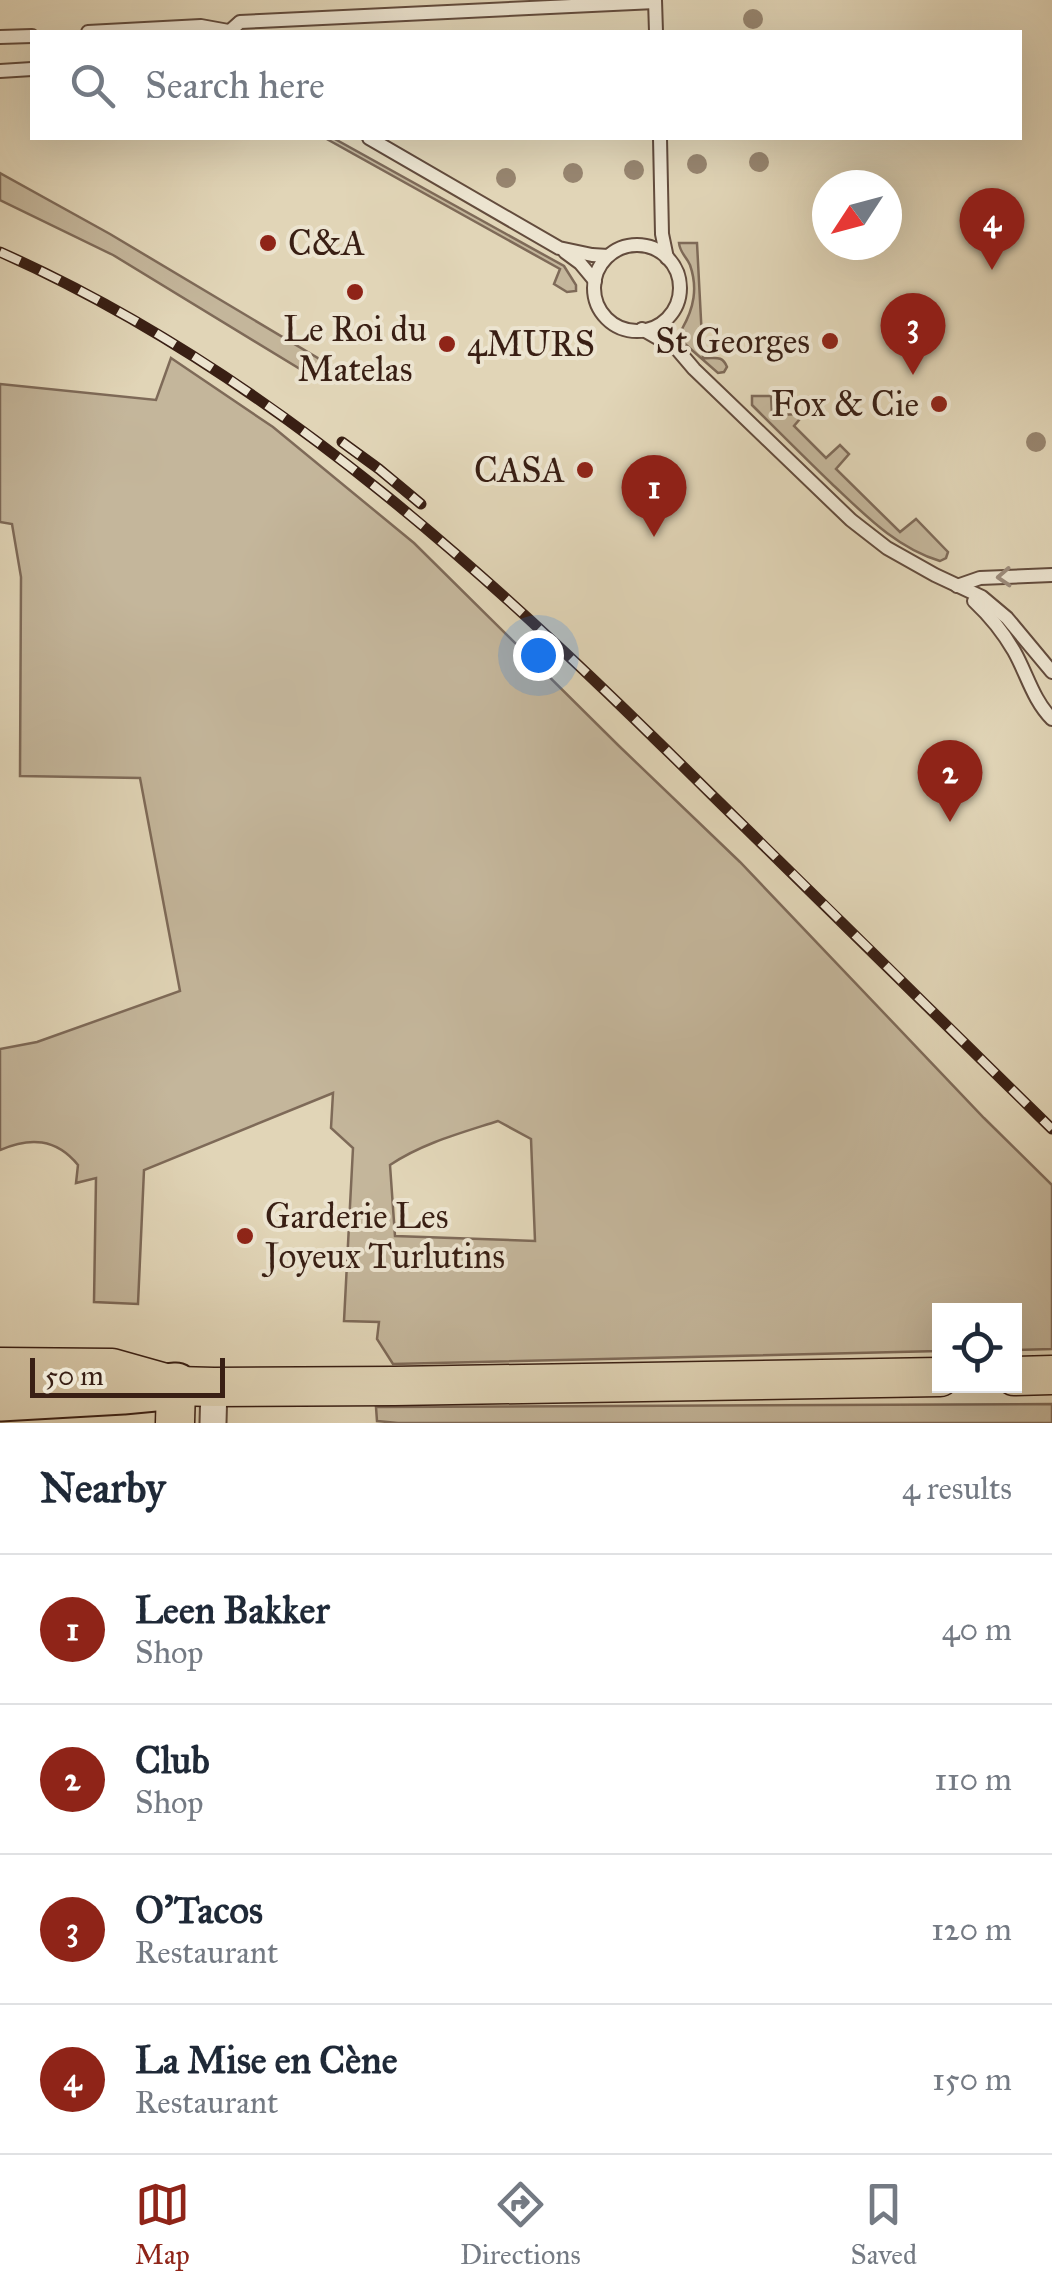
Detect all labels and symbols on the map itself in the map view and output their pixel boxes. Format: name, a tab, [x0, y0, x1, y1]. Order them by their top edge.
north arrow	[812, 170, 902, 260]
pin: 4	[960, 188, 1024, 270]
place label: C&A	[288, 222, 366, 265]
marker: C&A	[257, 232, 279, 254]
marker: Le Roi du Matelas	[344, 281, 366, 303]
pin: 3	[880, 292, 946, 375]
place label: Le Roi du Matelas	[283, 308, 427, 391]
place label: St Georges	[655, 320, 810, 363]
place label: 4MURS	[467, 323, 595, 366]
marker: St Georges	[819, 330, 841, 352]
marker: 4MURS	[436, 333, 458, 355]
place label: Fox & Cie	[771, 383, 919, 426]
marker: Fox & Cie	[928, 393, 950, 415]
place label: CASA	[474, 449, 565, 492]
pin: 1	[622, 454, 686, 537]
marker: CASA	[574, 459, 596, 481]
one-way arrow	[995, 566, 1011, 587]
your location	[513, 630, 564, 681]
pin: 2	[918, 740, 982, 822]
place label: Garderie Les Joyeux Turlutins	[261, 1195, 505, 1278]
marker: Garderie Les Joyeux Turlutins	[234, 1225, 256, 1247]
scale bar	[30, 1353, 225, 1398]

